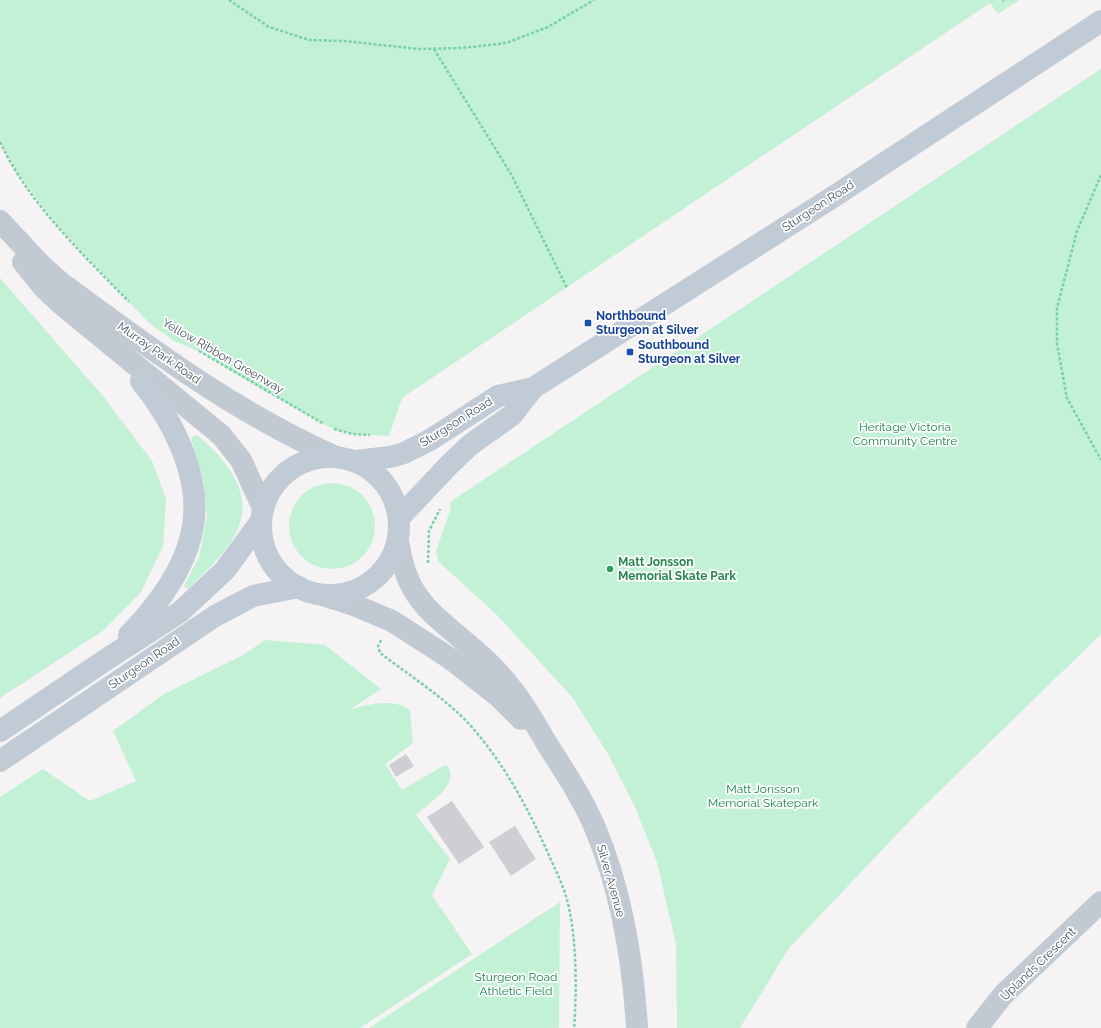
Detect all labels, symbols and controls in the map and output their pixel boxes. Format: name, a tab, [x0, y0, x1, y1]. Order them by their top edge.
street label: Sturgeon Road	[779, 178, 857, 234]
place label: Northbound Sturgeon at Silver	[596, 309, 699, 337]
street label: Yellow Ribbon Greenway	[160, 315, 287, 397]
marker: Northbound Sturgeon at Silver	[583, 318, 593, 328]
street label: Murray Park Road	[115, 319, 203, 387]
place label: Southbound Sturgeon at Silver	[638, 338, 741, 366]
marker: Southbound Sturgeon at Silver	[625, 347, 635, 357]
street label: Sturgeon Road	[417, 394, 495, 450]
park label: Heritage Victoria Community Centre	[853, 420, 957, 448]
place label: Matt Jonsson Memorial Skate Park	[618, 555, 736, 583]
marker: Matt Jonsson Memorial Skate Park	[605, 564, 615, 574]
street label: Sturgeon Road	[106, 634, 182, 692]
park label: Matt Jonsson Memorial Skatepark	[708, 782, 819, 810]
street label: Silver Avenue	[594, 843, 628, 919]
street label: Uplands Crescent	[997, 925, 1079, 1003]
park label: Sturgeon Road Athletic Field	[475, 970, 557, 998]

